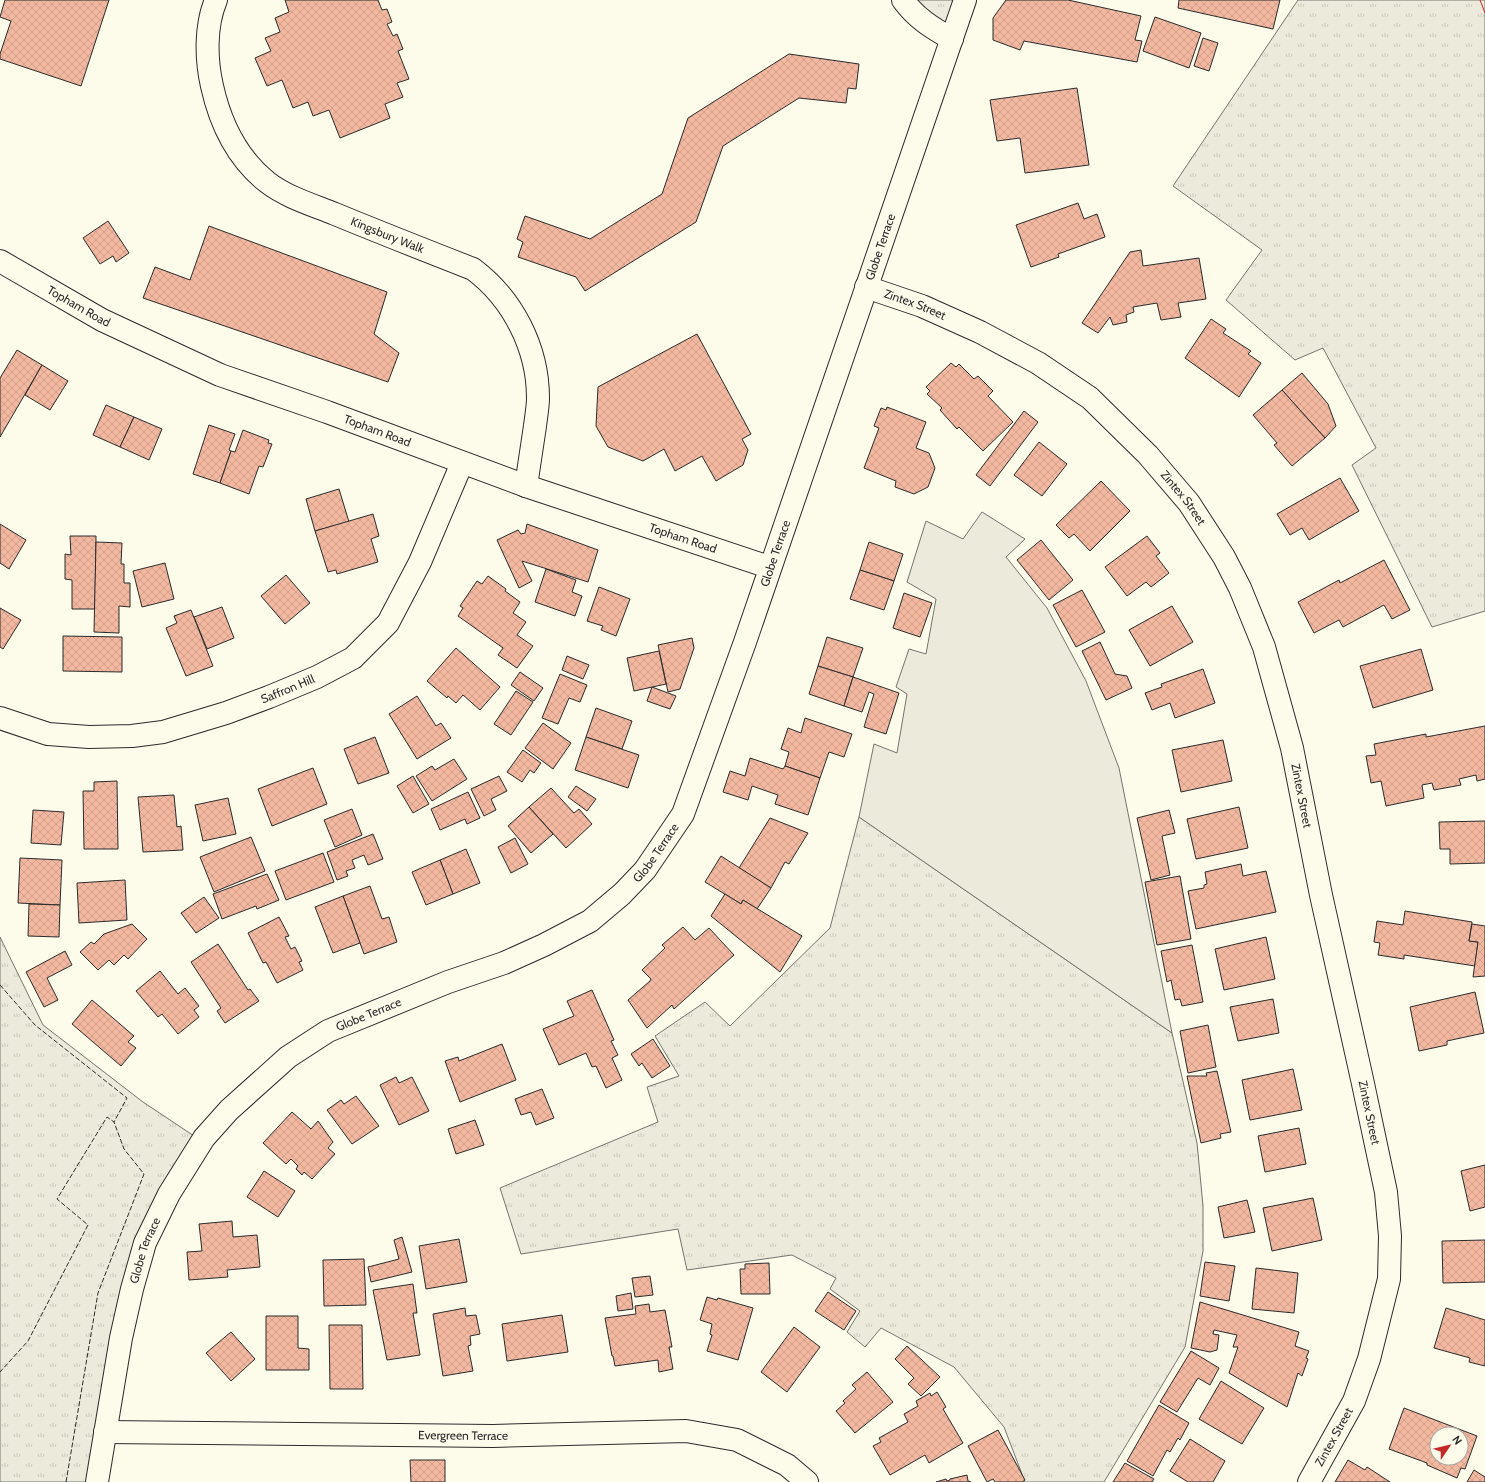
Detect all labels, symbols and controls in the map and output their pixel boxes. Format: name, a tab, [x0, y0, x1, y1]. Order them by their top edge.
street label: Globe Terrace	[862, 211, 898, 282]
street label: Kingsbury Walk	[349, 213, 427, 256]
street label: Topham Road	[45, 282, 113, 330]
street label: Zintex Street	[882, 286, 948, 323]
street label: Topham Road	[342, 411, 413, 450]
street label: Zintex Street	[1158, 467, 1209, 528]
street label: Globe Terrace	[757, 518, 793, 588]
street label: Topham Road	[647, 520, 719, 556]
street label: Saffron Hill	[259, 671, 317, 706]
street label: Zintex Street	[1288, 762, 1316, 829]
street label: Globe Terrace	[629, 820, 682, 885]
street label: Globe Terrace	[333, 994, 403, 1034]
street label: Zintex Street	[1356, 1079, 1384, 1146]
street label: Globe Terrace	[126, 1215, 163, 1285]
street label: Zintex Street	[1311, 1405, 1356, 1469]
north arrow	[1429, 1426, 1469, 1466]
street label: Evergreen Terrace	[418, 1427, 508, 1443]
text: N	[1449, 1433, 1465, 1447]

